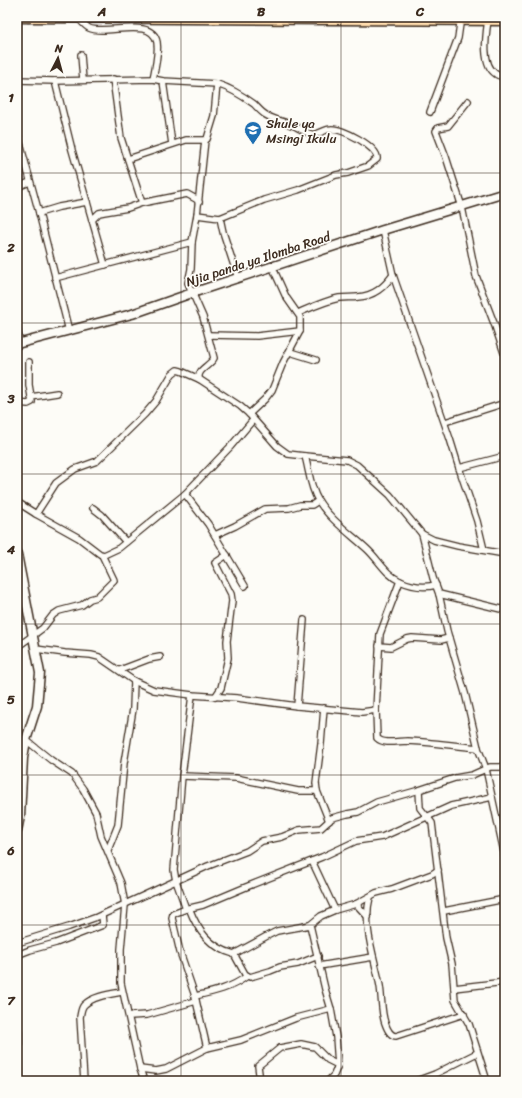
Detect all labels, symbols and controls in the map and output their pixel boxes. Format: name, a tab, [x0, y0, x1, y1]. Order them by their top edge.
text: A	[97, 0, 106, 23]
text: B	[257, 0, 266, 23]
text: C	[415, 0, 425, 23]
north arrow	[38, 38, 78, 78]
text: N	[53, 39, 64, 58]
text: 1	[8, 86, 14, 109]
place label: Shule ya Msingi Ikulu	[266, 112, 336, 150]
school or university icon: Shule ya Msingi Ikulu	[243, 120, 263, 145]
street label: Njia panda ya Ilomba Road	[183, 224, 334, 293]
text: 2	[6, 236, 15, 259]
text: 3	[6, 387, 15, 410]
text: 4	[6, 538, 16, 561]
text: 5	[7, 688, 15, 711]
text: 6	[6, 839, 15, 862]
text: 7	[7, 989, 16, 1012]

